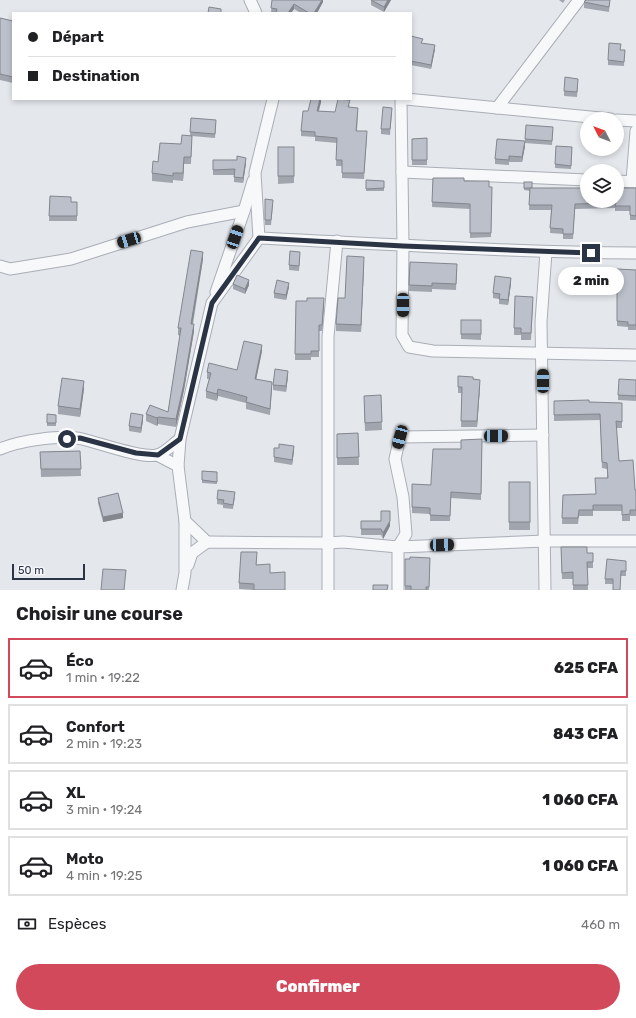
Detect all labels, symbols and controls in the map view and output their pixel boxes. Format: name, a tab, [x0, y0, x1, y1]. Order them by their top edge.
text: Départ	[52, 28, 104, 46]
text: Destination	[52, 67, 140, 85]
north arrow	[580, 112, 624, 156]
map controls	[580, 112, 624, 208]
button: layers	[580, 164, 624, 208]
car	[225, 224, 245, 250]
car	[116, 231, 142, 249]
route end	[582, 244, 600, 262]
callout: 2 min	[558, 267, 624, 295]
text: 2 min	[573, 273, 609, 288]
car	[397, 293, 409, 317]
car	[537, 369, 549, 393]
car	[391, 424, 409, 450]
route start	[58, 430, 76, 448]
car	[484, 430, 508, 442]
car	[430, 539, 454, 551]
scale bar	[12, 562, 85, 581]
text: 50 m	[18, 564, 44, 577]
text: Choisir une course	[16, 603, 183, 625]
icon: car	[18, 650, 54, 686]
text: Éco	[66, 652, 94, 670]
text: 625 CFA	[554, 659, 618, 677]
text: 1 min · 19:22	[66, 670, 140, 685]
icon: car	[18, 716, 54, 752]
text: Confort	[66, 718, 125, 736]
text: 843 CFA	[553, 725, 618, 743]
text: 2 min · 19:23	[66, 736, 142, 751]
icon: car	[18, 782, 54, 818]
text: XL	[66, 784, 85, 802]
text: 1 060 CFA	[542, 791, 618, 809]
text: 3 min · 19:24	[66, 802, 142, 817]
icon: car	[18, 848, 54, 884]
text: Moto	[66, 850, 104, 868]
text: 1 060 CFA	[542, 857, 618, 875]
text: 4 min · 19:25	[66, 868, 142, 883]
icon: cash	[16, 913, 38, 935]
text: Espèces	[48, 915, 106, 933]
text: 460 m	[581, 917, 620, 932]
button: Confirmer	[16, 964, 620, 1010]

